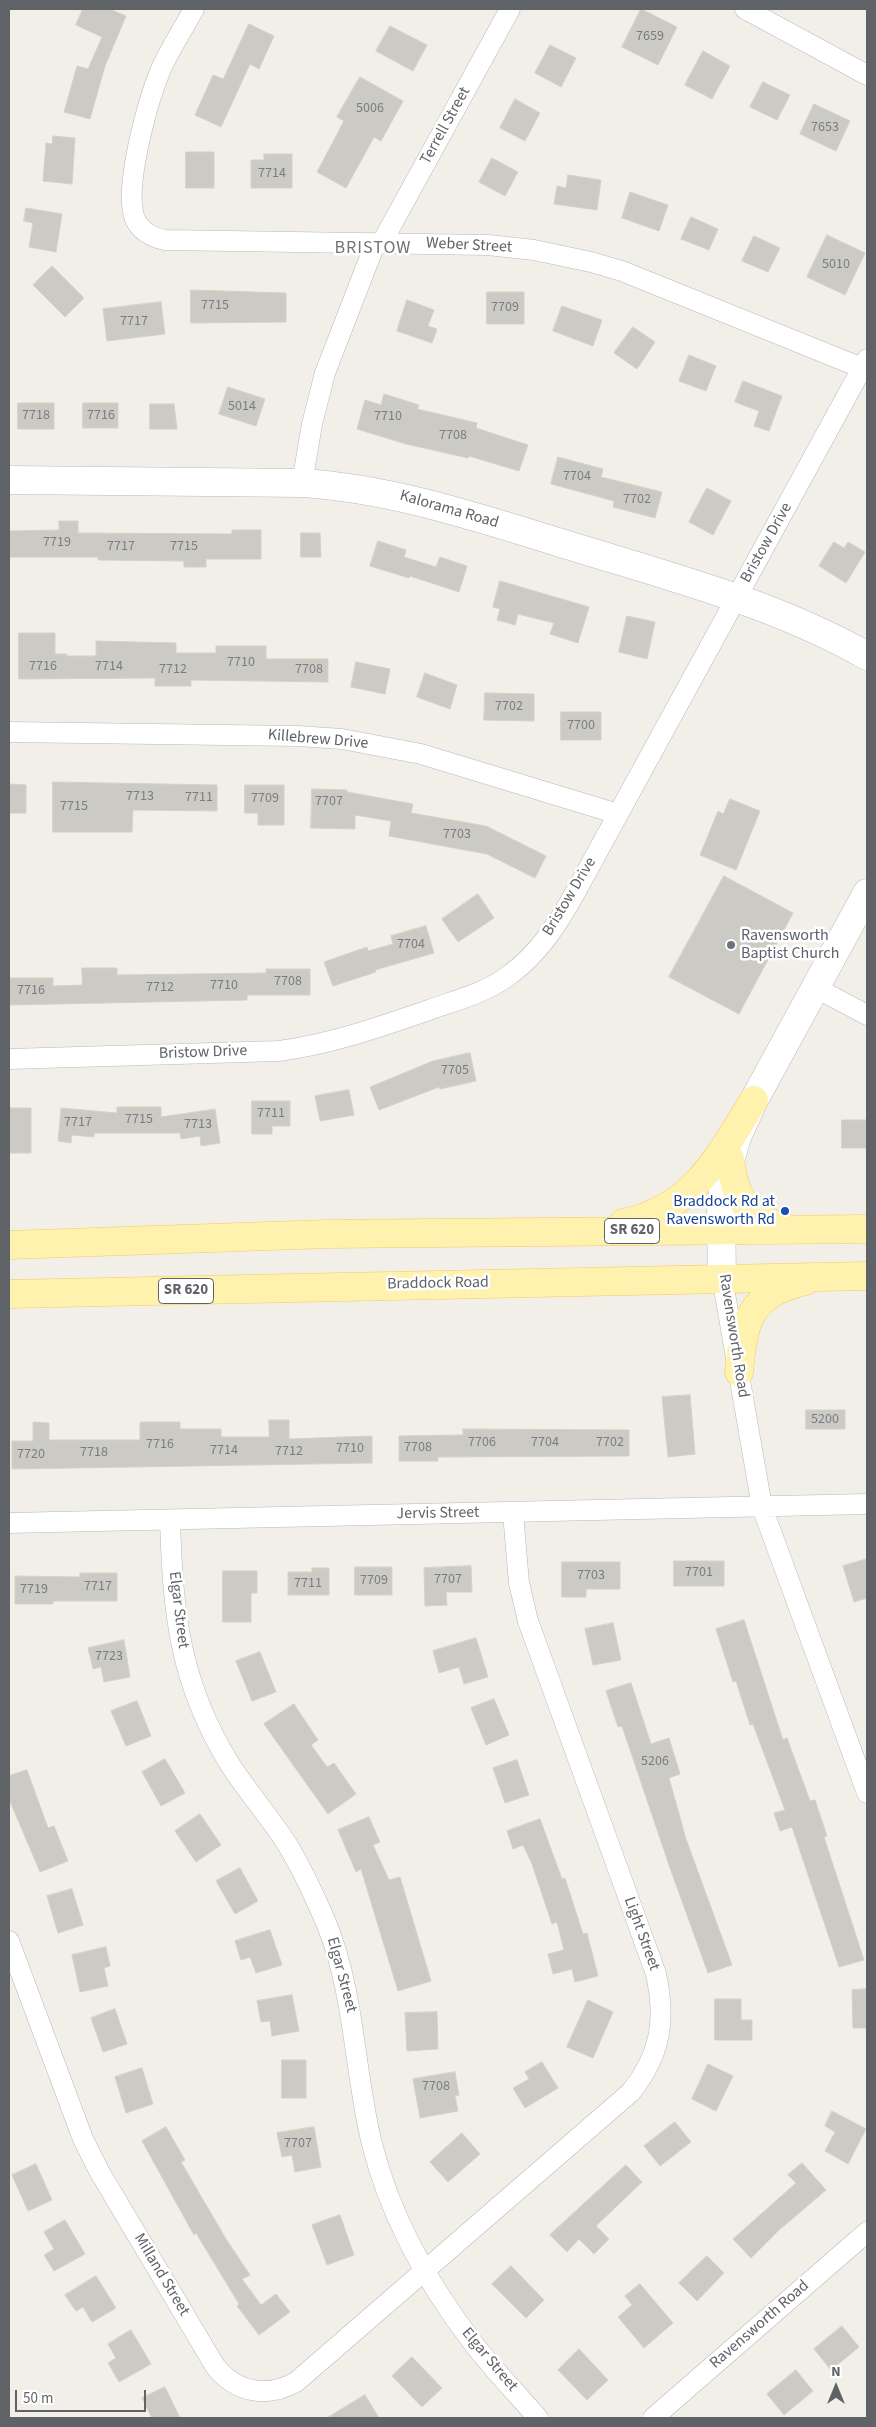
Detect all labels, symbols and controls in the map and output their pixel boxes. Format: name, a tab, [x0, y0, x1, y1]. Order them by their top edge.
house number: 7659	[636, 29, 664, 45]
street label: Terrell Street	[417, 84, 475, 168]
house number: 5006	[356, 101, 384, 117]
house number: 7653	[811, 120, 839, 136]
house number: 7714	[258, 166, 286, 182]
street label: Weber Street	[425, 234, 513, 258]
district label: BRISTOW	[334, 238, 412, 260]
house number: 5010	[822, 257, 850, 273]
house number: 7715	[201, 298, 229, 314]
house number: 7709	[491, 300, 519, 316]
house number: 7717	[120, 314, 148, 330]
house number: 5014	[228, 399, 256, 415]
house number: 7718	[22, 408, 50, 424]
house number: 7716	[87, 408, 115, 424]
house number: 7710	[374, 409, 402, 425]
house number: 7708	[439, 428, 467, 444]
house number: 7704	[563, 469, 591, 485]
street label: Kalorama Road	[397, 487, 501, 533]
house number: 7702	[623, 492, 651, 508]
street label: Bristow Drive	[737, 500, 797, 586]
house number: 7719	[43, 535, 71, 551]
house number: 7717	[107, 539, 135, 555]
house number: 7715	[170, 539, 198, 555]
house number: 7710	[227, 655, 255, 671]
house number: 7716	[29, 659, 57, 675]
house number: 7714	[95, 659, 123, 675]
house number: 7712	[159, 662, 187, 678]
house number: 7708	[295, 662, 323, 678]
house number: 7702	[495, 699, 523, 715]
house number: 7700	[567, 718, 595, 734]
street label: Killebrew Drive	[267, 726, 369, 754]
house number: 7713	[126, 789, 154, 805]
house number: 7711	[185, 790, 213, 806]
house number: 7709	[251, 791, 279, 807]
house number: 7707	[315, 794, 343, 810]
house number: 7715	[60, 799, 88, 815]
house number: 7703	[443, 827, 471, 843]
street label: Bristow Drive	[539, 854, 601, 940]
place label: Ravensworth Baptist Church	[741, 926, 839, 964]
house number: 7704	[397, 937, 425, 953]
marker: Ravensworth Baptist Church	[725, 939, 737, 951]
house number: 7708	[274, 974, 302, 990]
house number: 7710	[210, 978, 238, 994]
house number: 7712	[146, 980, 174, 996]
house number: 7716	[17, 983, 45, 999]
street label: Bristow Drive	[158, 1042, 248, 1064]
house number: 7705	[441, 1063, 469, 1079]
house number: 7711	[257, 1106, 285, 1122]
house number: 7715	[125, 1112, 153, 1128]
house number: 7717	[64, 1115, 92, 1131]
house number: 7713	[184, 1117, 212, 1133]
place label: Braddock Rd at Ravensworth Rd	[666, 1192, 775, 1230]
marker: Braddock Rd at Ravensworth Rd	[779, 1205, 791, 1217]
road number: SR 620	[604, 1218, 660, 1244]
street label: Ravensworth Road	[714, 1273, 752, 1399]
street label: Braddock Road	[387, 1274, 489, 1294]
road number: SR 620	[158, 1278, 214, 1304]
house number: 5200	[811, 1412, 839, 1428]
house number: 7706	[468, 1435, 496, 1451]
house number: 7704	[531, 1435, 559, 1451]
house number: 7702	[596, 1435, 624, 1451]
house number: 7716	[146, 1437, 174, 1453]
house number: 7708	[404, 1440, 432, 1456]
house number: 7710	[336, 1441, 364, 1457]
house number: 7714	[210, 1443, 238, 1459]
house number: 7712	[275, 1444, 303, 1460]
house number: 7718	[80, 1445, 108, 1461]
house number: 7720	[17, 1447, 45, 1463]
street label: Jervis Street	[396, 1504, 480, 1524]
house number: 7701	[685, 1565, 713, 1581]
house number: 7703	[577, 1568, 605, 1584]
street label: Elgar Street	[164, 1571, 192, 1649]
house number: 7707	[434, 1572, 462, 1588]
house number: 7709	[360, 1573, 388, 1589]
house number: 7711	[294, 1576, 322, 1592]
house number: 7717	[84, 1579, 112, 1595]
house number: 7719	[20, 1582, 48, 1598]
house number: 7723	[95, 1649, 123, 1665]
house number: 5206	[641, 1754, 669, 1770]
street label: Light Street	[619, 1894, 663, 1974]
street label: Elgar Street	[322, 1935, 360, 2015]
house number: 7708	[422, 2079, 450, 2095]
house number: 7707	[284, 2136, 312, 2152]
street label: Milland Street	[129, 2230, 193, 2320]
street label: Ravensworth Road	[706, 2277, 814, 2373]
street label: Elgar Street	[457, 2324, 521, 2396]
north arrow	[811, 2362, 861, 2412]
text: N	[831, 2362, 841, 2382]
scale bar	[18, 2380, 149, 2412]
text: 50 m	[23, 2388, 53, 2409]

